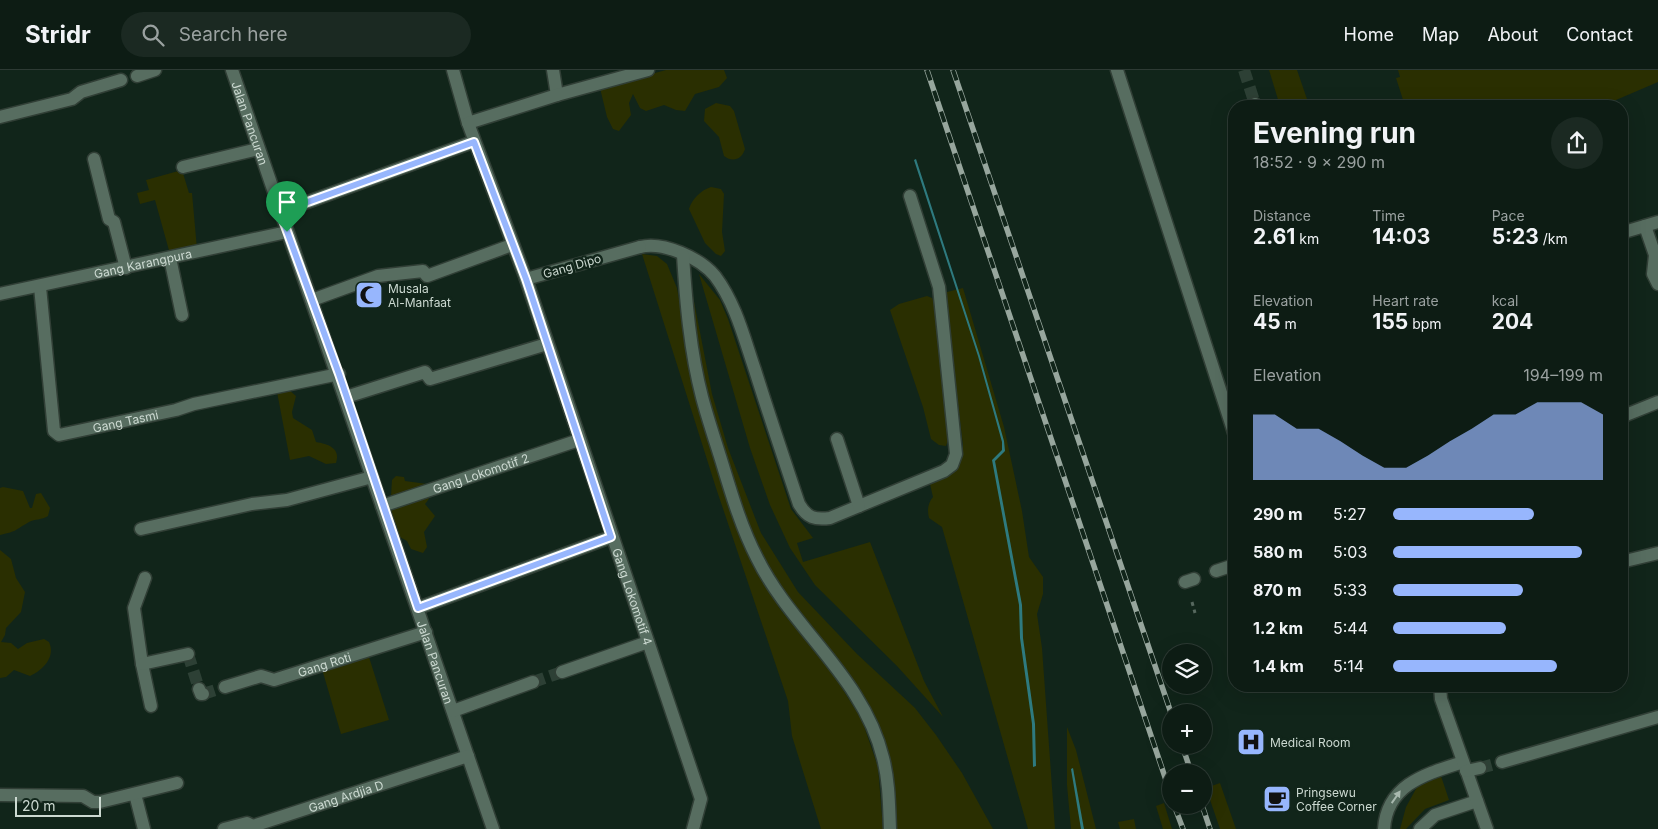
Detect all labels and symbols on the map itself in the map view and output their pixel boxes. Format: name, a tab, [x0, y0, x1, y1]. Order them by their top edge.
street label: Jalan Pancuran	[229, 79, 272, 167]
pin	[266, 181, 308, 232]
street label: Gang Karangpura	[92, 245, 193, 281]
street label: Gang Dipo	[541, 251, 603, 281]
mosque icon: Musala Al-Manfaat	[354, 280, 384, 310]
place label: Musala Al-Manfaat	[388, 281, 451, 310]
street label: Gang Tasmi	[91, 406, 160, 435]
street label: Gang Lokomotif 2	[430, 450, 531, 496]
street label: Gang Lokomotif 4	[610, 546, 656, 647]
street label: Jalan Pancuran	[414, 618, 457, 706]
street label: Gang Roti	[296, 649, 353, 680]
hospital icon: Medical Room	[1236, 727, 1266, 757]
place label: Medical Room	[1270, 735, 1351, 750]
street label: Gang Ardjia D	[306, 777, 385, 815]
cafe icon: Pringsewu Coffee Corner	[1262, 784, 1292, 814]
place label: Pringsewu Coffee Corner	[1296, 785, 1377, 814]
one-way arrow	[1391, 790, 1401, 804]
scale bar	[15, 794, 101, 817]

